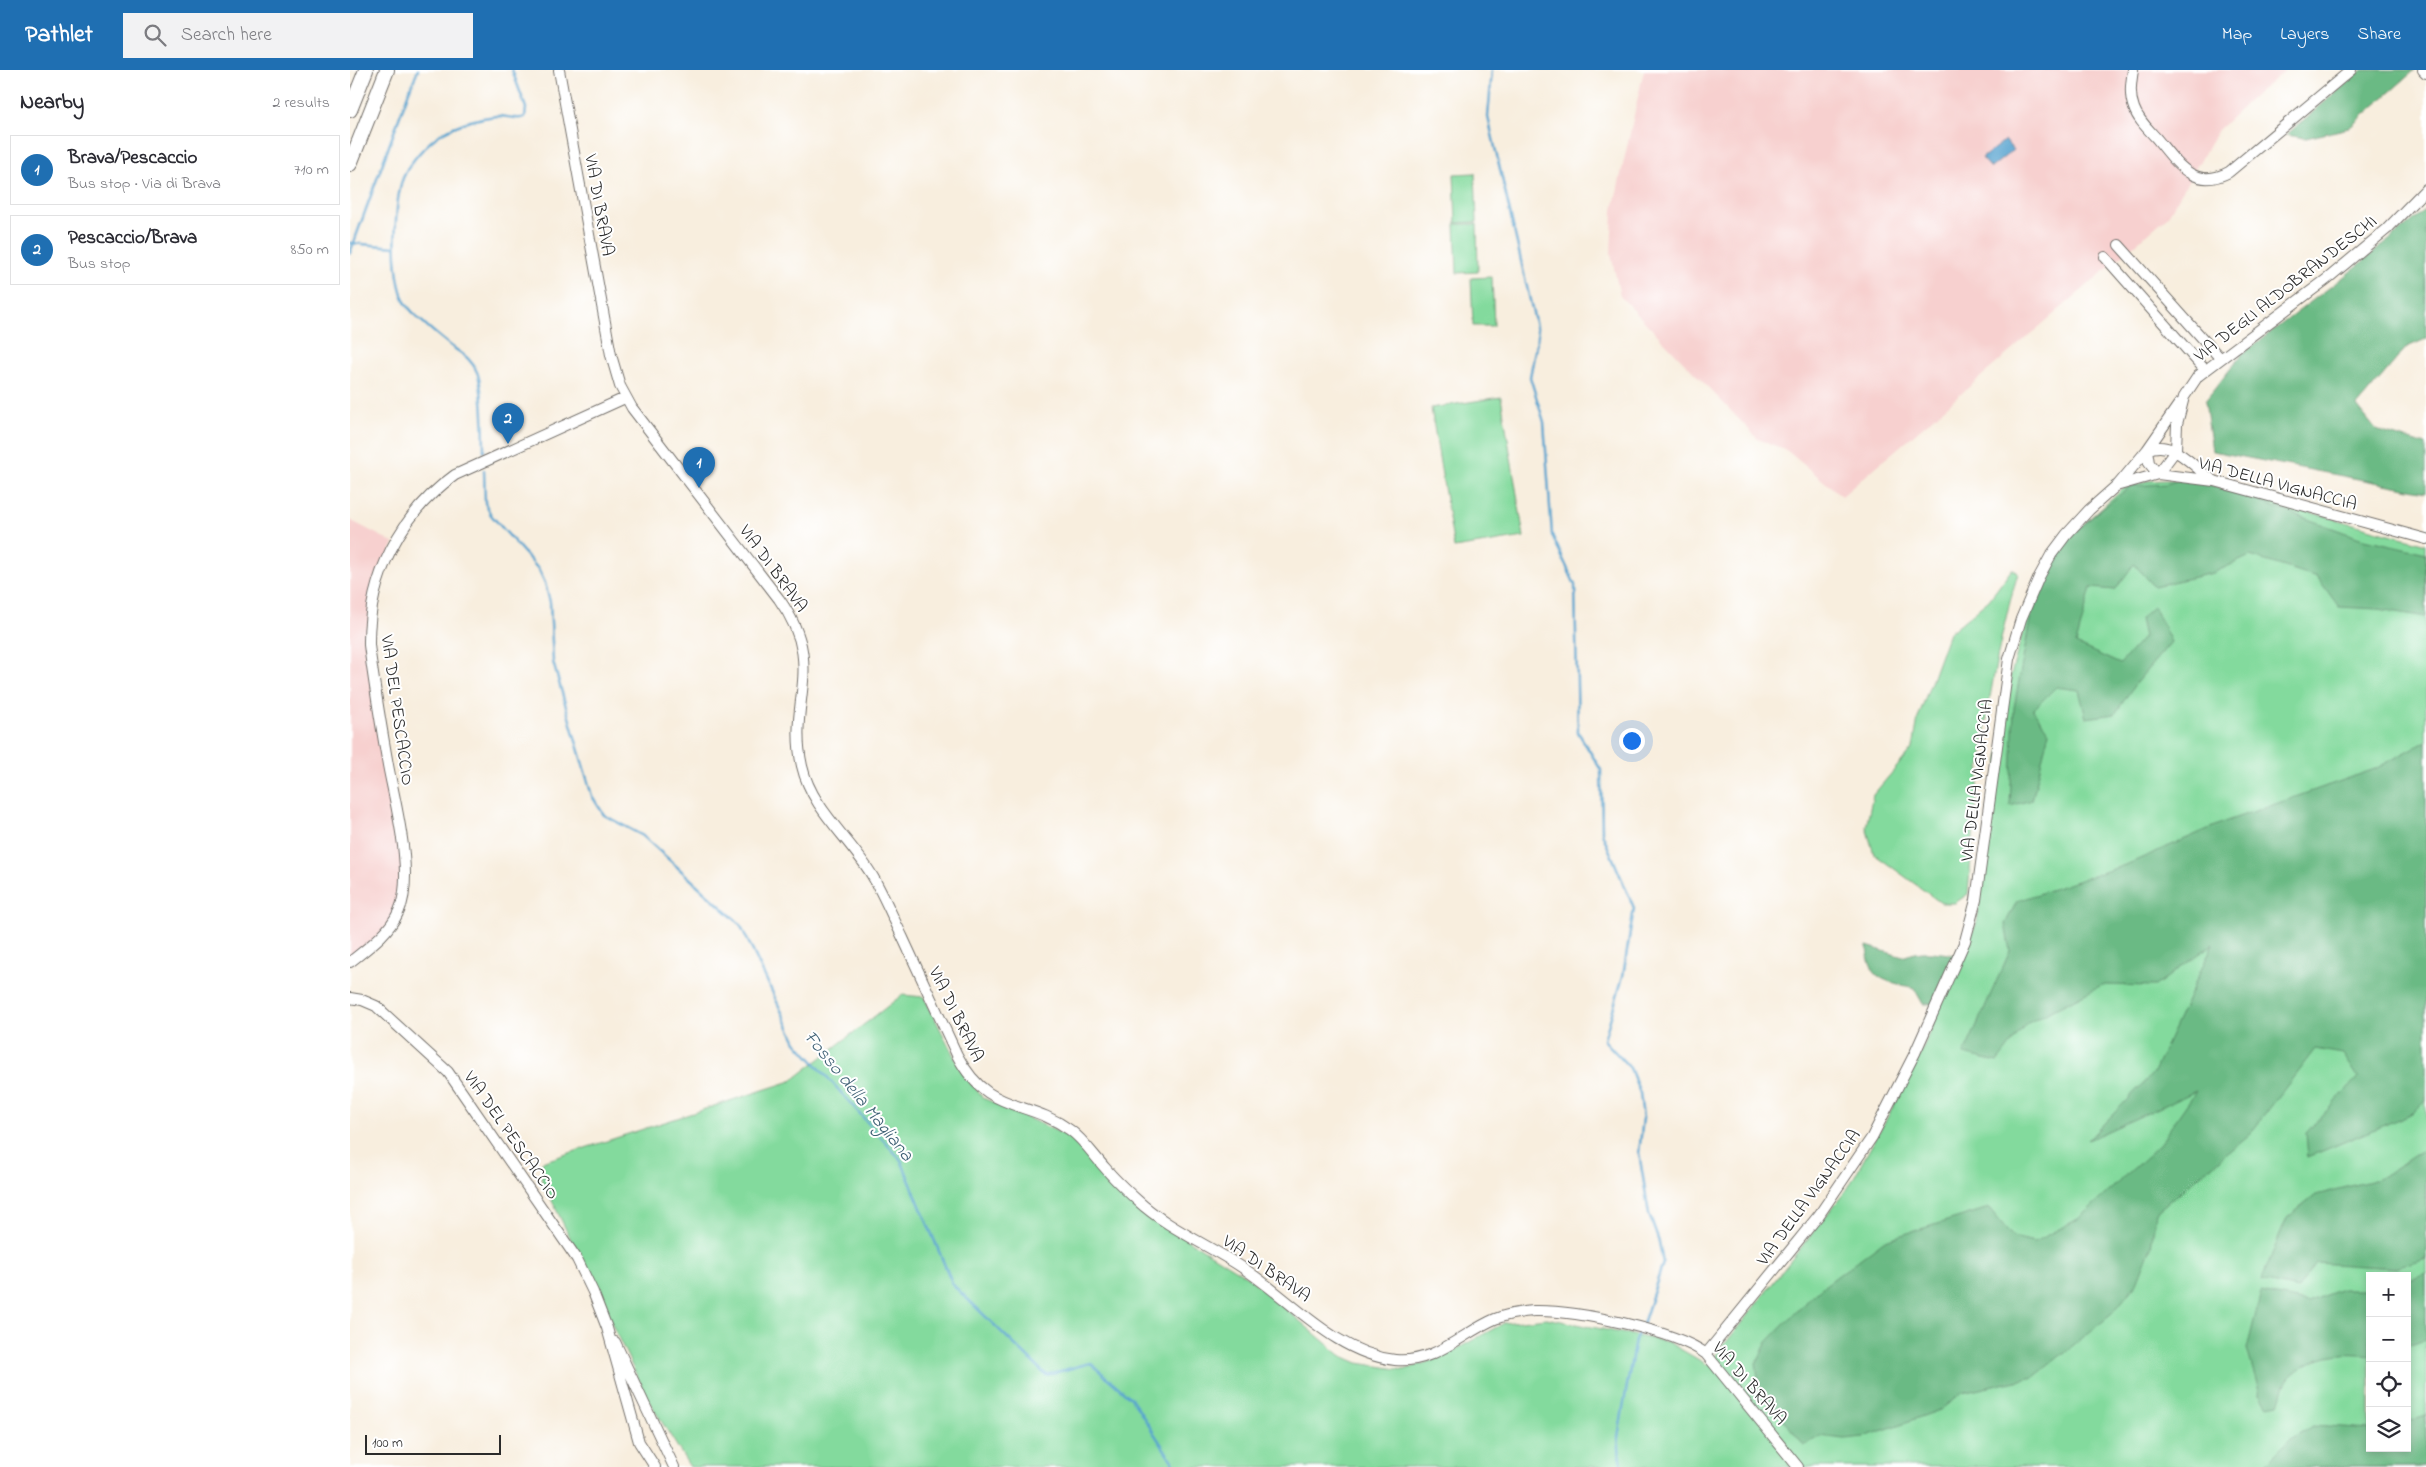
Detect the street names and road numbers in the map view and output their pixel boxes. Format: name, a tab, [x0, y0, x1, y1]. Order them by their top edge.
street label: VIA DI BRAVA	[576, 151, 620, 258]
street label: VIA DEGLI ALDOBRANDESCHI	[2188, 210, 2383, 370]
street label: VIA DELLA VIGNACCIA	[2194, 451, 2360, 519]
street label: VIA DI BRAVA	[731, 519, 813, 618]
street label: VIA DEL PESCACCIO	[372, 632, 419, 787]
street label: VIA DELLA VIGNACCIA	[1955, 698, 2001, 864]
street label: VIA DI BRAVA	[921, 962, 989, 1067]
street label: VIA DEL PESCACCIO	[456, 1066, 564, 1206]
street label: VIA DELLA VIGNACCIA	[1751, 1125, 1868, 1273]
street label: VIA DI BRAVA	[1215, 1229, 1315, 1310]
street label: VIA DI BRAVA	[1704, 1336, 1792, 1432]

